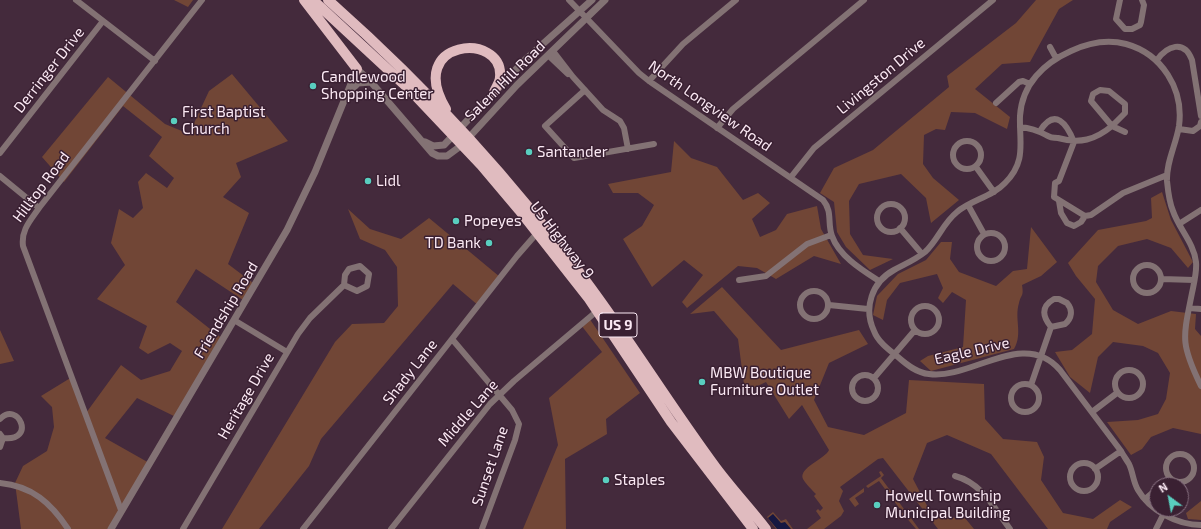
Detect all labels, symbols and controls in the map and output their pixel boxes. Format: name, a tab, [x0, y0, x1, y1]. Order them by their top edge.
street label: Derringer Drive	[10, 24, 88, 116]
street label: Livingston Drive	[833, 34, 929, 118]
street label: Salem Hill Road	[461, 37, 549, 125]
street label: North Longview Road	[645, 57, 775, 155]
place label: Candlewood Shopping Center	[321, 68, 433, 103]
marker: Candlewood Shopping Center	[308, 81, 318, 91]
place label: First Baptist Church	[182, 103, 265, 138]
marker: First Baptist Church	[169, 116, 179, 126]
place label: Santander	[537, 143, 608, 161]
marker: Santander	[524, 147, 534, 157]
street label: Hilltop Road	[9, 148, 73, 226]
place label: Lidl	[376, 172, 400, 190]
marker: Lidl	[363, 176, 373, 186]
street label: US Highway 9	[526, 198, 598, 282]
place label: Popeyes	[464, 212, 522, 230]
marker: Popeyes	[451, 216, 461, 226]
place label: TD Bank	[425, 234, 481, 252]
marker: TD Bank	[484, 238, 494, 248]
street label: Friendship Road	[190, 258, 262, 362]
road number: US 9	[599, 313, 637, 337]
street label: Eagle Drive	[933, 334, 1011, 368]
street label: Shady Lane	[379, 336, 441, 408]
street label: Heritage Drive	[214, 349, 278, 443]
place label: MBW Boutique Furniture Outlet	[710, 364, 819, 399]
street label: Middle Lane	[434, 376, 502, 450]
marker: MBW Boutique Furniture Outlet	[697, 377, 707, 387]
street label: Sunset Lane	[468, 424, 512, 508]
place label: Staples	[614, 471, 665, 489]
marker: Staples	[601, 475, 611, 485]
north arrow	[1149, 477, 1189, 517]
text: N	[1156, 480, 1170, 495]
place label: Howell Township Municipal Building	[885, 487, 1010, 522]
marker: Howell Township Municipal Building	[872, 500, 882, 510]

